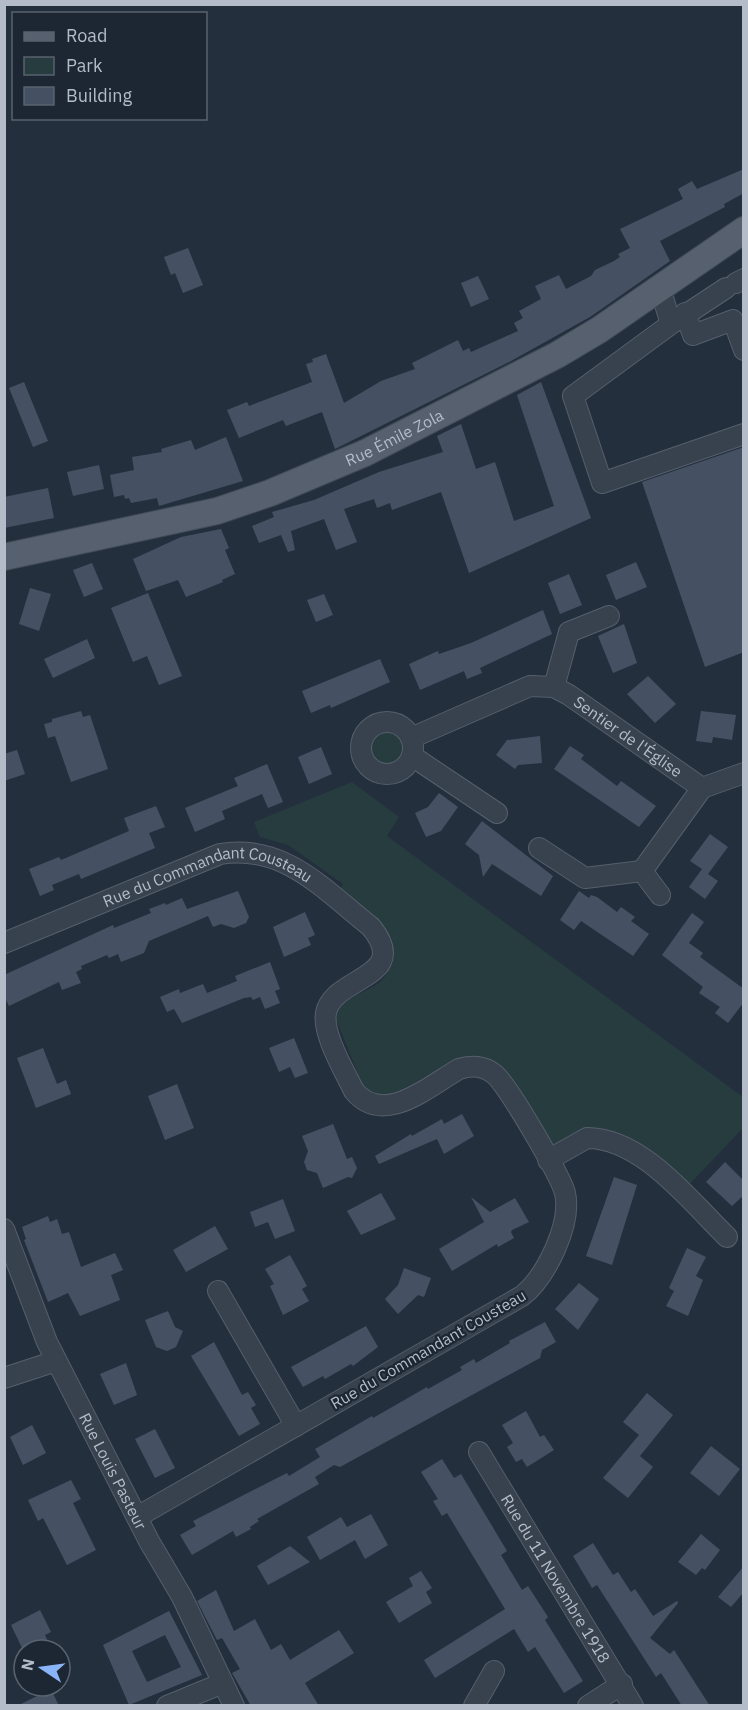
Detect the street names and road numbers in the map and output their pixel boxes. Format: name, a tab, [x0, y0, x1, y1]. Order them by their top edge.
street label: Rue Émile Zola	[342, 404, 447, 470]
street label: Sentier de l'Église	[570, 691, 686, 781]
street label: Rue du Commandant Cousteau	[100, 842, 316, 911]
street label: Rue du Commandant Cousteau	[327, 1285, 529, 1413]
street label: Rue Louis Pasteur	[75, 1409, 151, 1533]
street label: Rue du 11 Novembre 1918	[497, 1490, 615, 1667]

